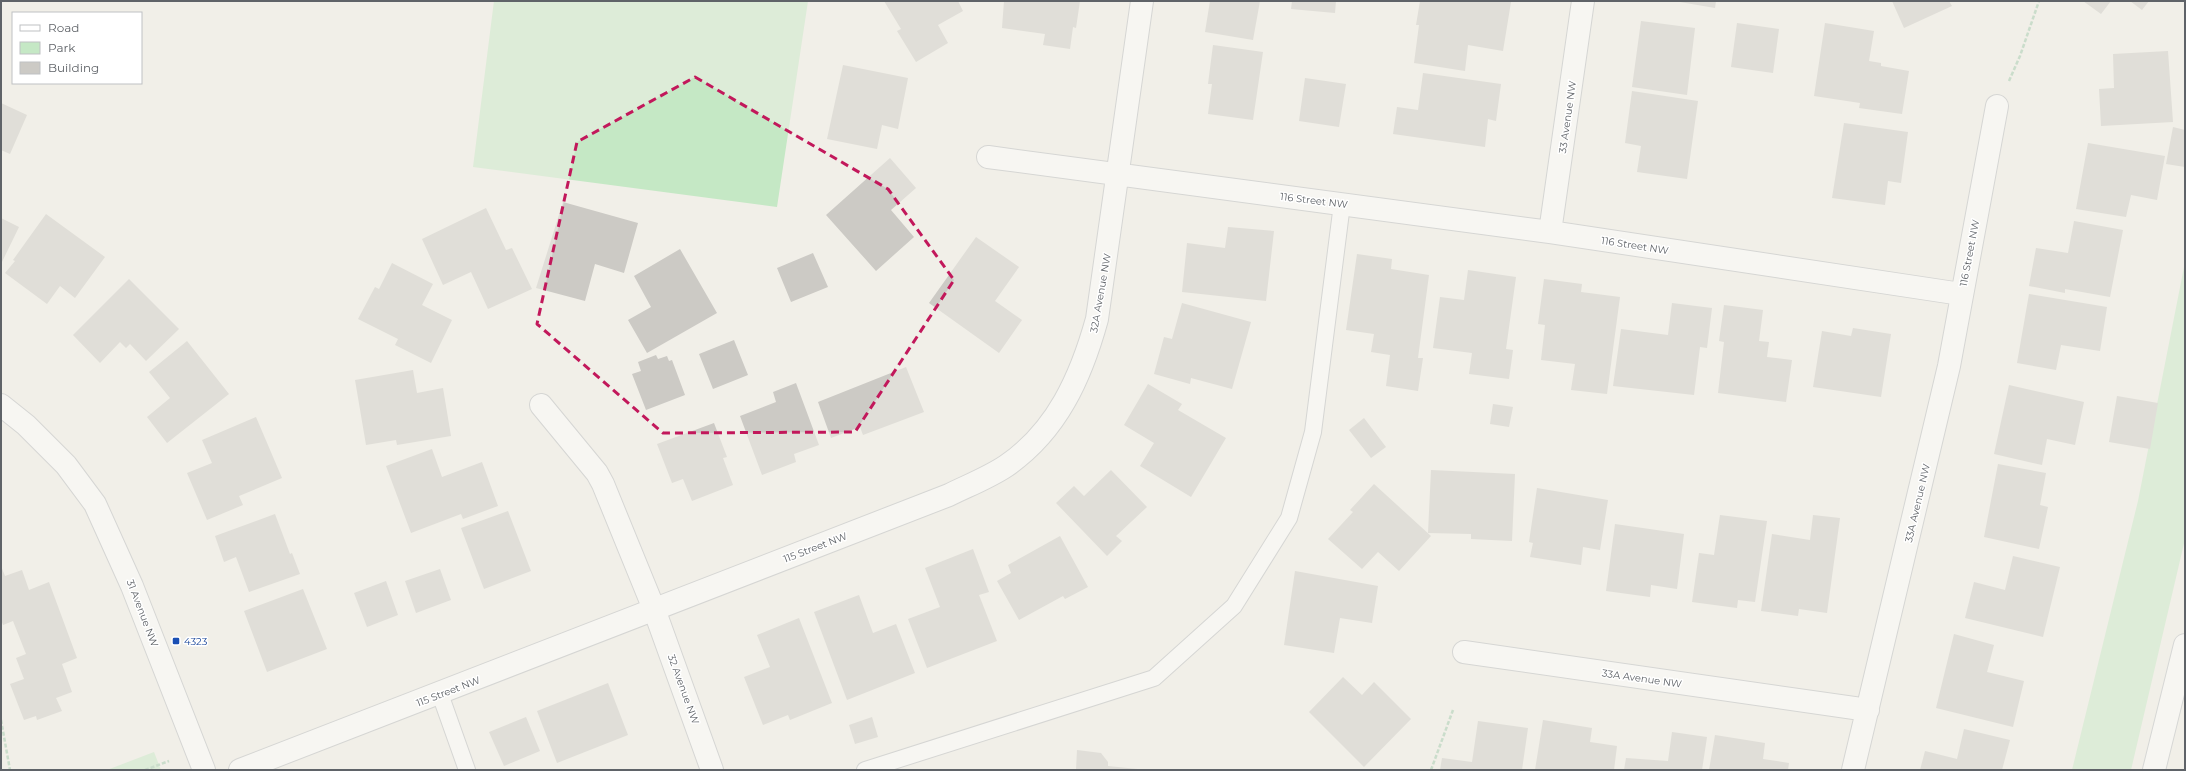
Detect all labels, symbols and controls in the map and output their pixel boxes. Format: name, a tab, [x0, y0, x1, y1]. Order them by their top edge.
legend	[12, 12, 142, 84]
text: Road	[48, 20, 79, 35]
text: Park	[48, 40, 76, 55]
text: Building	[48, 60, 99, 75]
street label: 33 Avenue NW	[1556, 80, 1579, 154]
street label: 116 Street NW	[1279, 190, 1348, 211]
street label: 116 Street NW	[1957, 219, 1982, 288]
street label: 116 Street NW	[1600, 234, 1669, 257]
street label: 32A Avenue NW	[1087, 252, 1114, 334]
street label: 33A Avenue NW	[1902, 462, 1933, 544]
street label: 115 Street NW	[781, 529, 849, 566]
street label: 31 Avenue NW	[124, 578, 161, 649]
place label: 4323	[184, 635, 208, 648]
marker: 4323	[171, 636, 181, 646]
street label: 32 Avenue NW	[665, 652, 702, 726]
street label: 33A Avenue NW	[1601, 666, 1683, 691]
street label: 115 Street NW	[414, 673, 482, 710]

